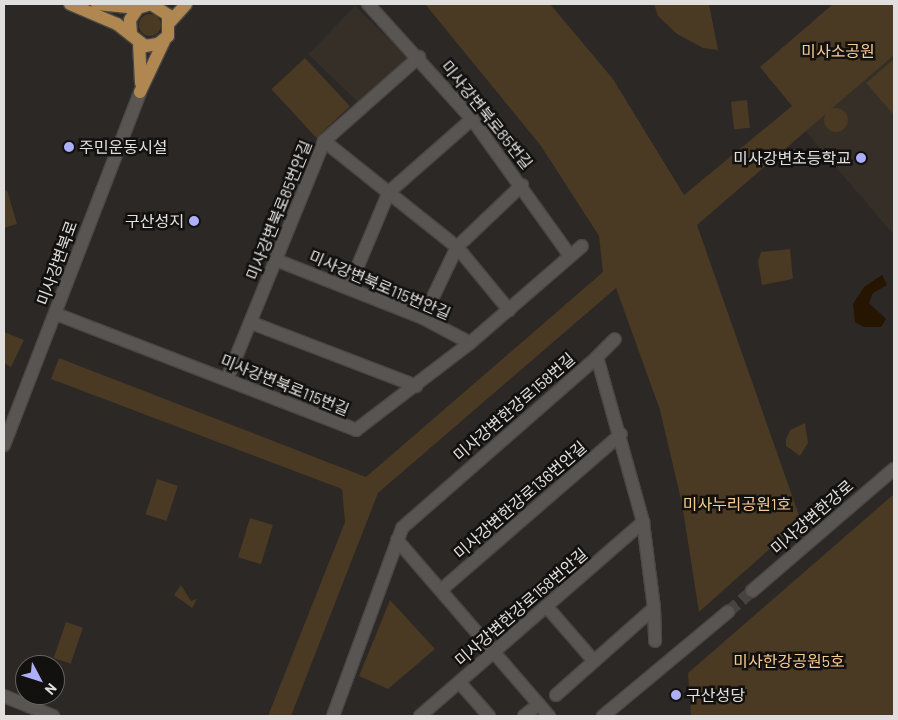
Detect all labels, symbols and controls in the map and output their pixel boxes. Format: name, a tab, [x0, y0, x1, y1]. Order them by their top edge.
park label: 미사소공원	[801, 41, 875, 61]
street label: 미사강변북로85번길	[437, 57, 537, 173]
place label: 주민운동시설	[79, 137, 167, 157]
street label: 미사강변북로85번안길	[242, 137, 316, 283]
marker: 주민운동시설	[63, 141, 75, 153]
place label: 미사강변초등학교	[733, 148, 851, 168]
marker: 미사강변초등학교	[855, 152, 867, 164]
place label: 구산성지	[125, 211, 184, 231]
marker: 구산성지	[188, 215, 200, 227]
street label: 미사강변북로	[33, 218, 81, 308]
street label: 미사강변북로115번안길	[306, 246, 454, 324]
street label: 미사강변한강로158번길	[449, 349, 579, 465]
street label: 미사강변북로115번길	[218, 350, 352, 420]
street label: 미사강변한강로136번안길	[450, 437, 590, 563]
street label: 미사강변한강로	[767, 476, 857, 558]
park label: 미사누리공원1호	[683, 494, 791, 514]
street label: 미사강변한강로158번안길	[451, 544, 591, 670]
park label: 미사한강공원5호	[733, 651, 845, 671]
north arrow	[15, 655, 65, 705]
text: N	[42, 680, 61, 698]
place label: 구산성당	[686, 685, 745, 705]
marker: 구산성당	[670, 689, 682, 701]

